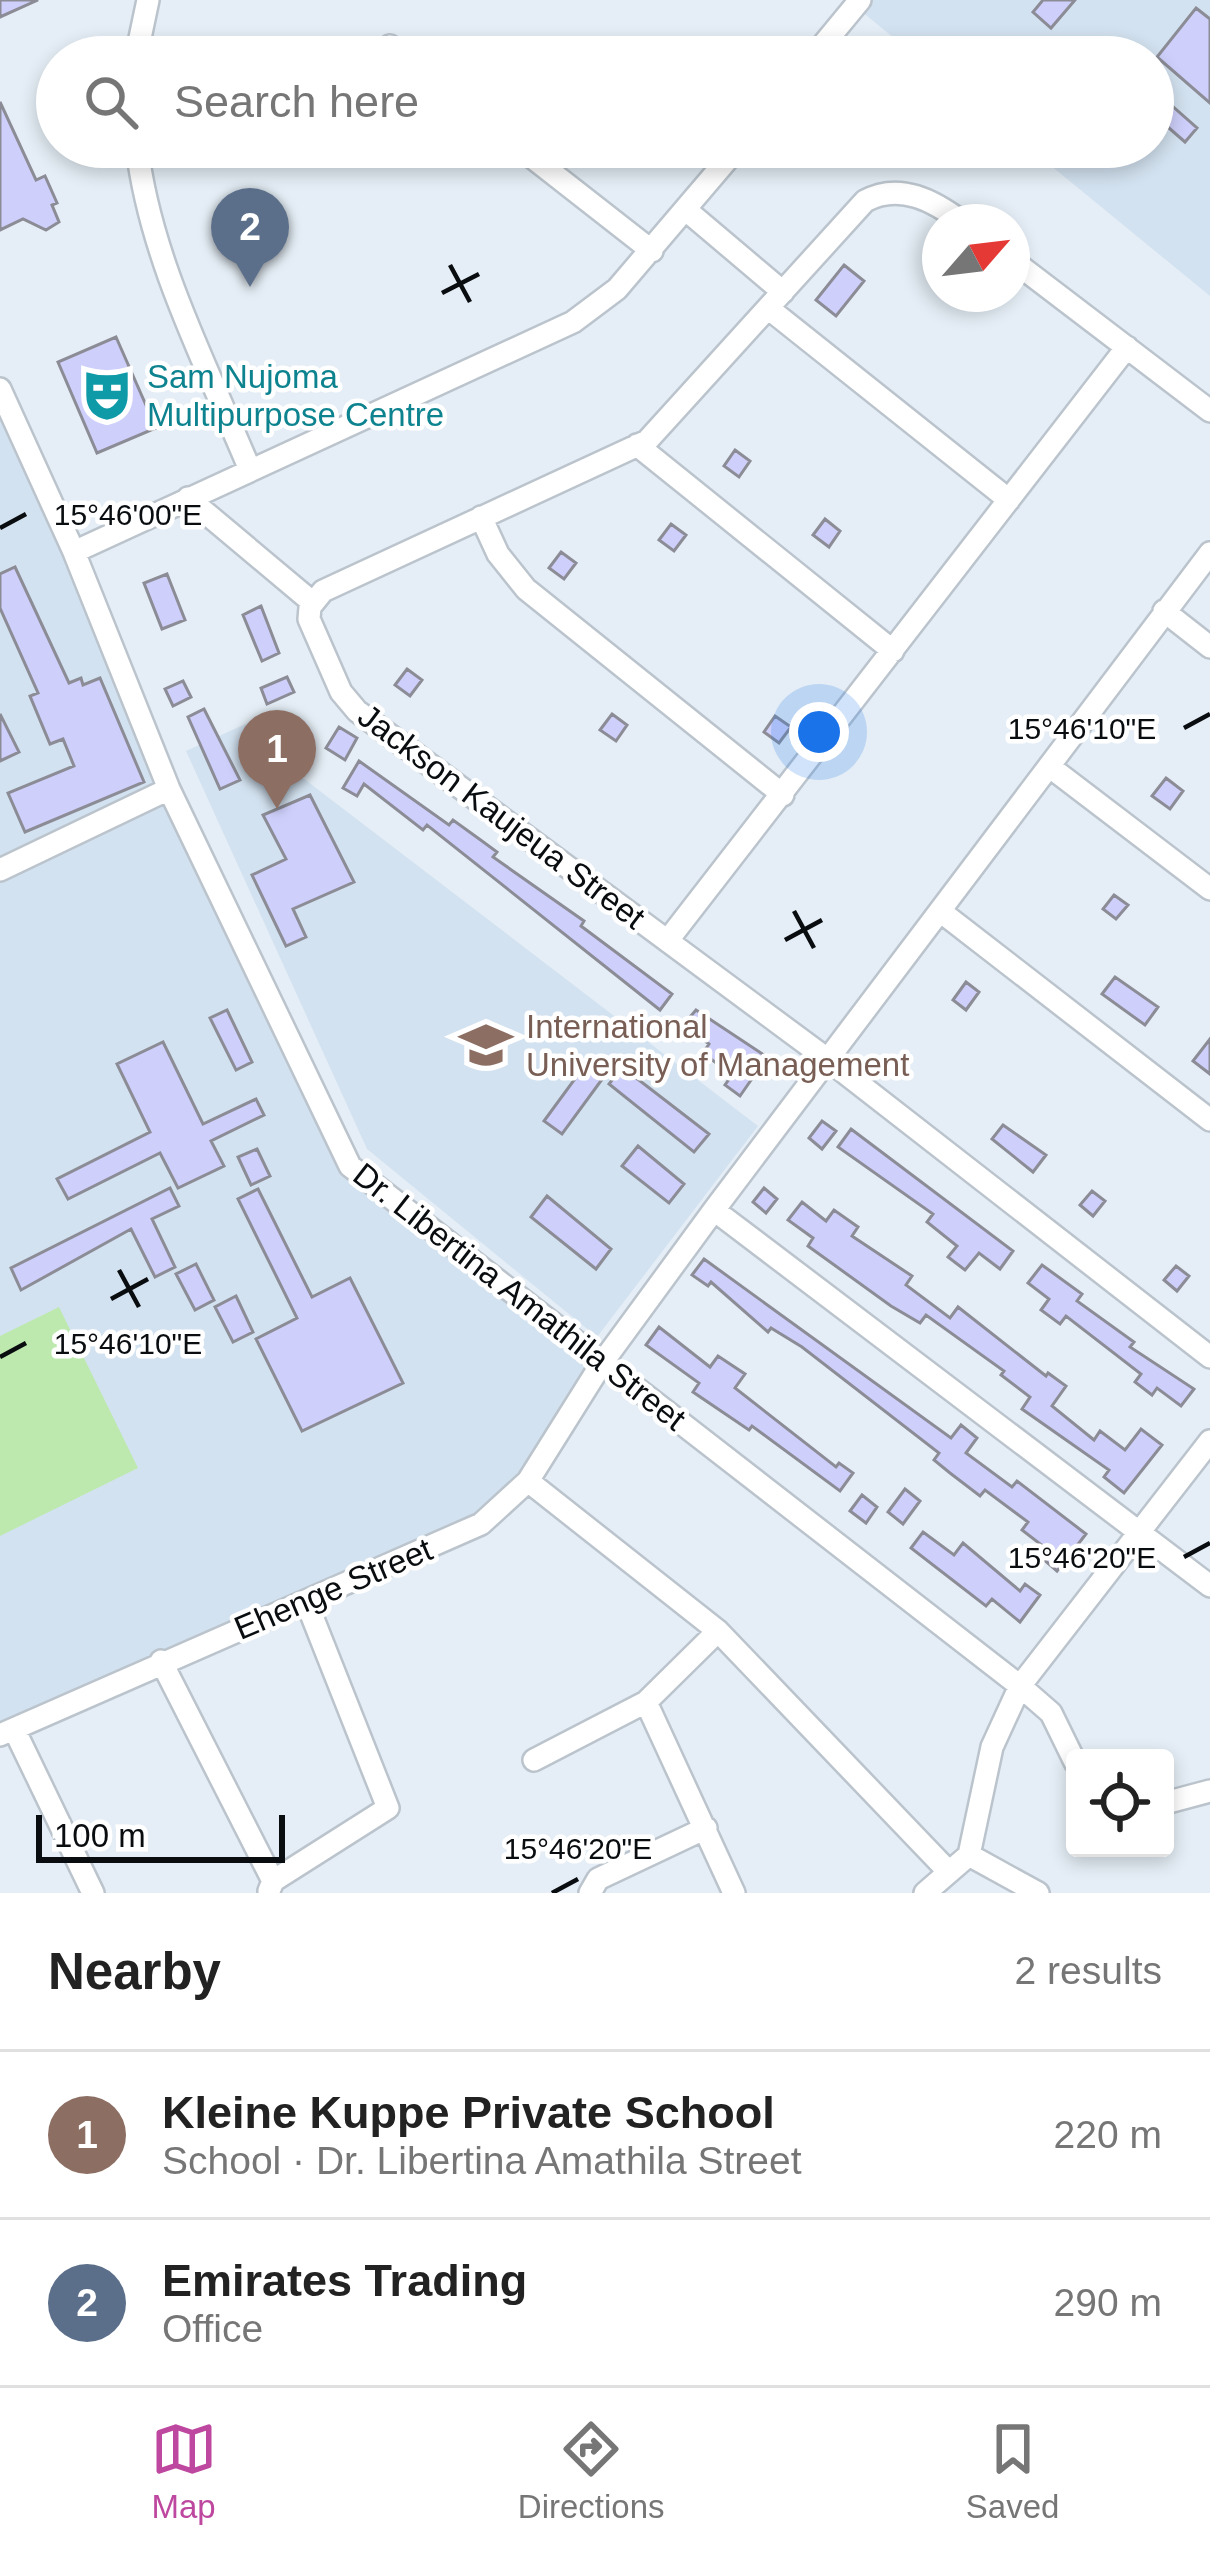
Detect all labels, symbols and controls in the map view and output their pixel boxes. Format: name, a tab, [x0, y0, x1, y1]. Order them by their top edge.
search box	[36, 36, 1174, 168]
icon: search	[78, 69, 144, 135]
text: Search here	[174, 76, 419, 127]
pin: 2	[211, 188, 289, 287]
north arrow	[922, 204, 1030, 312]
place label: Sam Nujoma Multipurpose Centre	[147, 358, 444, 433]
theatre icon: Sam Nujoma Multipurpose Centre	[78, 366, 136, 424]
text: 15°46'00"E	[54, 498, 202, 531]
street label: Jackson Kaujeua Street	[351, 697, 652, 936]
your location	[789, 702, 849, 762]
pin: 1	[238, 710, 316, 809]
text: 15°46'10"E	[1008, 712, 1156, 745]
place label: International University of Management	[526, 1008, 909, 1083]
school or university icon: International University of Management	[457, 1016, 515, 1074]
street label: Dr. Libertina Amathila Street	[346, 1155, 693, 1437]
text: 15°46'10"E	[54, 1327, 202, 1360]
street label: Ehenge Street	[229, 1530, 438, 1647]
text: 15°46'20"E	[1008, 1541, 1156, 1574]
map controls	[1066, 1749, 1174, 1857]
button: locate	[1066, 1749, 1174, 1857]
scale bar	[36, 1809, 285, 1862]
text: 100 m	[54, 1817, 146, 1854]
text: 15°46'20"E	[504, 1832, 652, 1865]
text: Nearby	[48, 1943, 221, 2000]
text: 2 results	[1015, 1949, 1162, 1992]
text: Kleine Kuppe Private School	[162, 2087, 775, 2138]
text: 1	[76, 2113, 98, 2156]
text: 220 m	[1054, 2113, 1162, 2156]
text: School · Dr. Libertina Amathila Street	[162, 2139, 801, 2182]
text: Emirates Trading	[162, 2255, 527, 2306]
text: 2	[76, 2281, 98, 2324]
text: 290 m	[1054, 2281, 1162, 2324]
text: Office	[162, 2307, 263, 2350]
tab: Map	[151, 2416, 217, 2526]
tab: Directions	[518, 2416, 665, 2526]
tab: Saved	[966, 2416, 1059, 2526]

